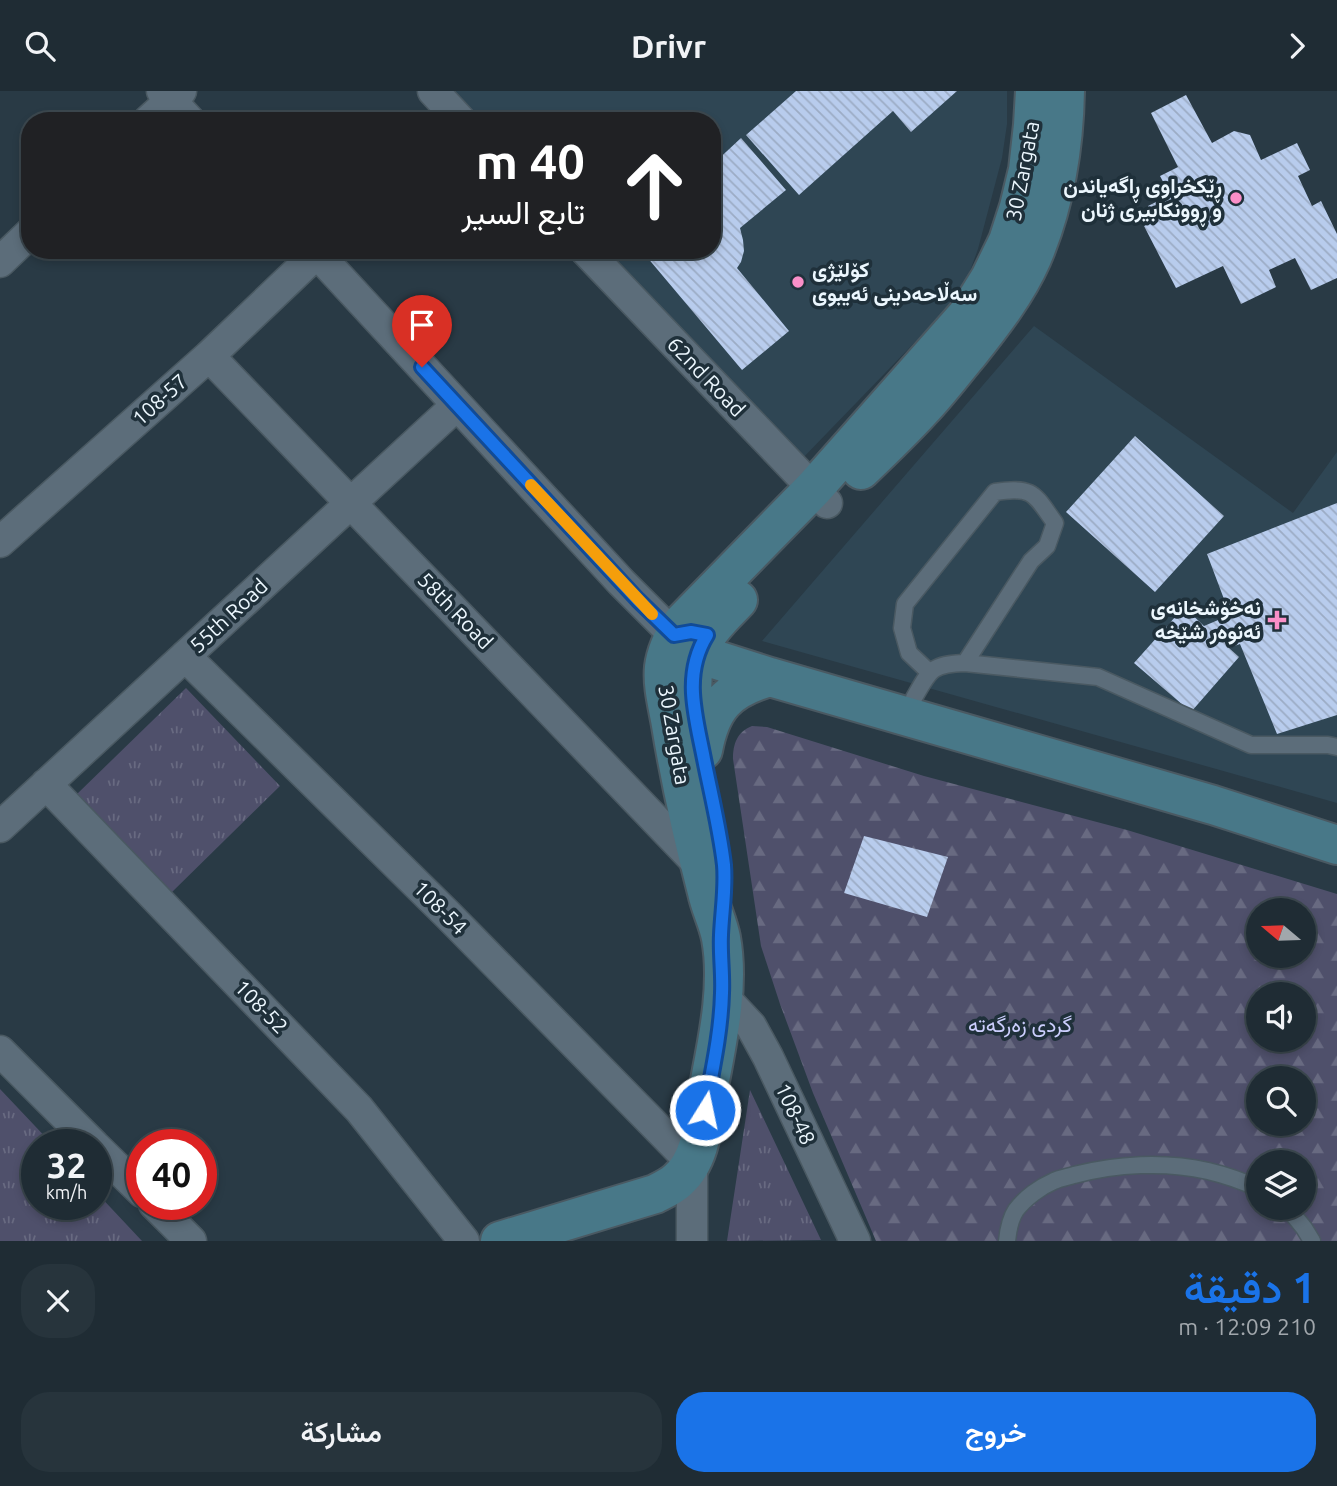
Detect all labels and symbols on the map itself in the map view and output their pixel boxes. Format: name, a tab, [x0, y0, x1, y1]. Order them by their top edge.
street label: 30 Zargata	[1001, 119, 1043, 223]
place label: ڕێکخراوی ڕاگەیاندن و ڕوونکابیری ژنان	[1063, 173, 1222, 227]
marker: ڕێکخراوی ڕاگەیاندن و ڕوونکابیری ژنان	[1228, 190, 1244, 206]
place label: کۆلێژی سەڵاحەدینی ئەیبوی	[812, 257, 977, 307]
marker: کۆلێژی سەڵاحەدینی ئەیبوی	[790, 274, 806, 290]
pin	[392, 295, 452, 367]
street label: 62nd Road	[663, 332, 750, 421]
street label: 108-57	[127, 368, 192, 430]
street label: 58th Road	[413, 567, 498, 654]
street label: 55th Road	[185, 573, 272, 657]
place label: نەخۆشخانەی ئەنوەر شێخە	[1151, 595, 1261, 645]
marker: نەخۆشخانەی ئەنوەر شێخە	[1267, 610, 1287, 630]
street label: 30 Zargata	[654, 683, 696, 787]
street label: 108-54	[409, 876, 472, 939]
north arrow	[1246, 898, 1316, 968]
street label: 108-52	[230, 974, 293, 1038]
park label: گردی زەرگەتە	[968, 1012, 1072, 1038]
position arrow	[668, 1073, 742, 1147]
street label: 108-48	[771, 1079, 821, 1148]
speed limit sign: 40	[126, 1129, 217, 1220]

